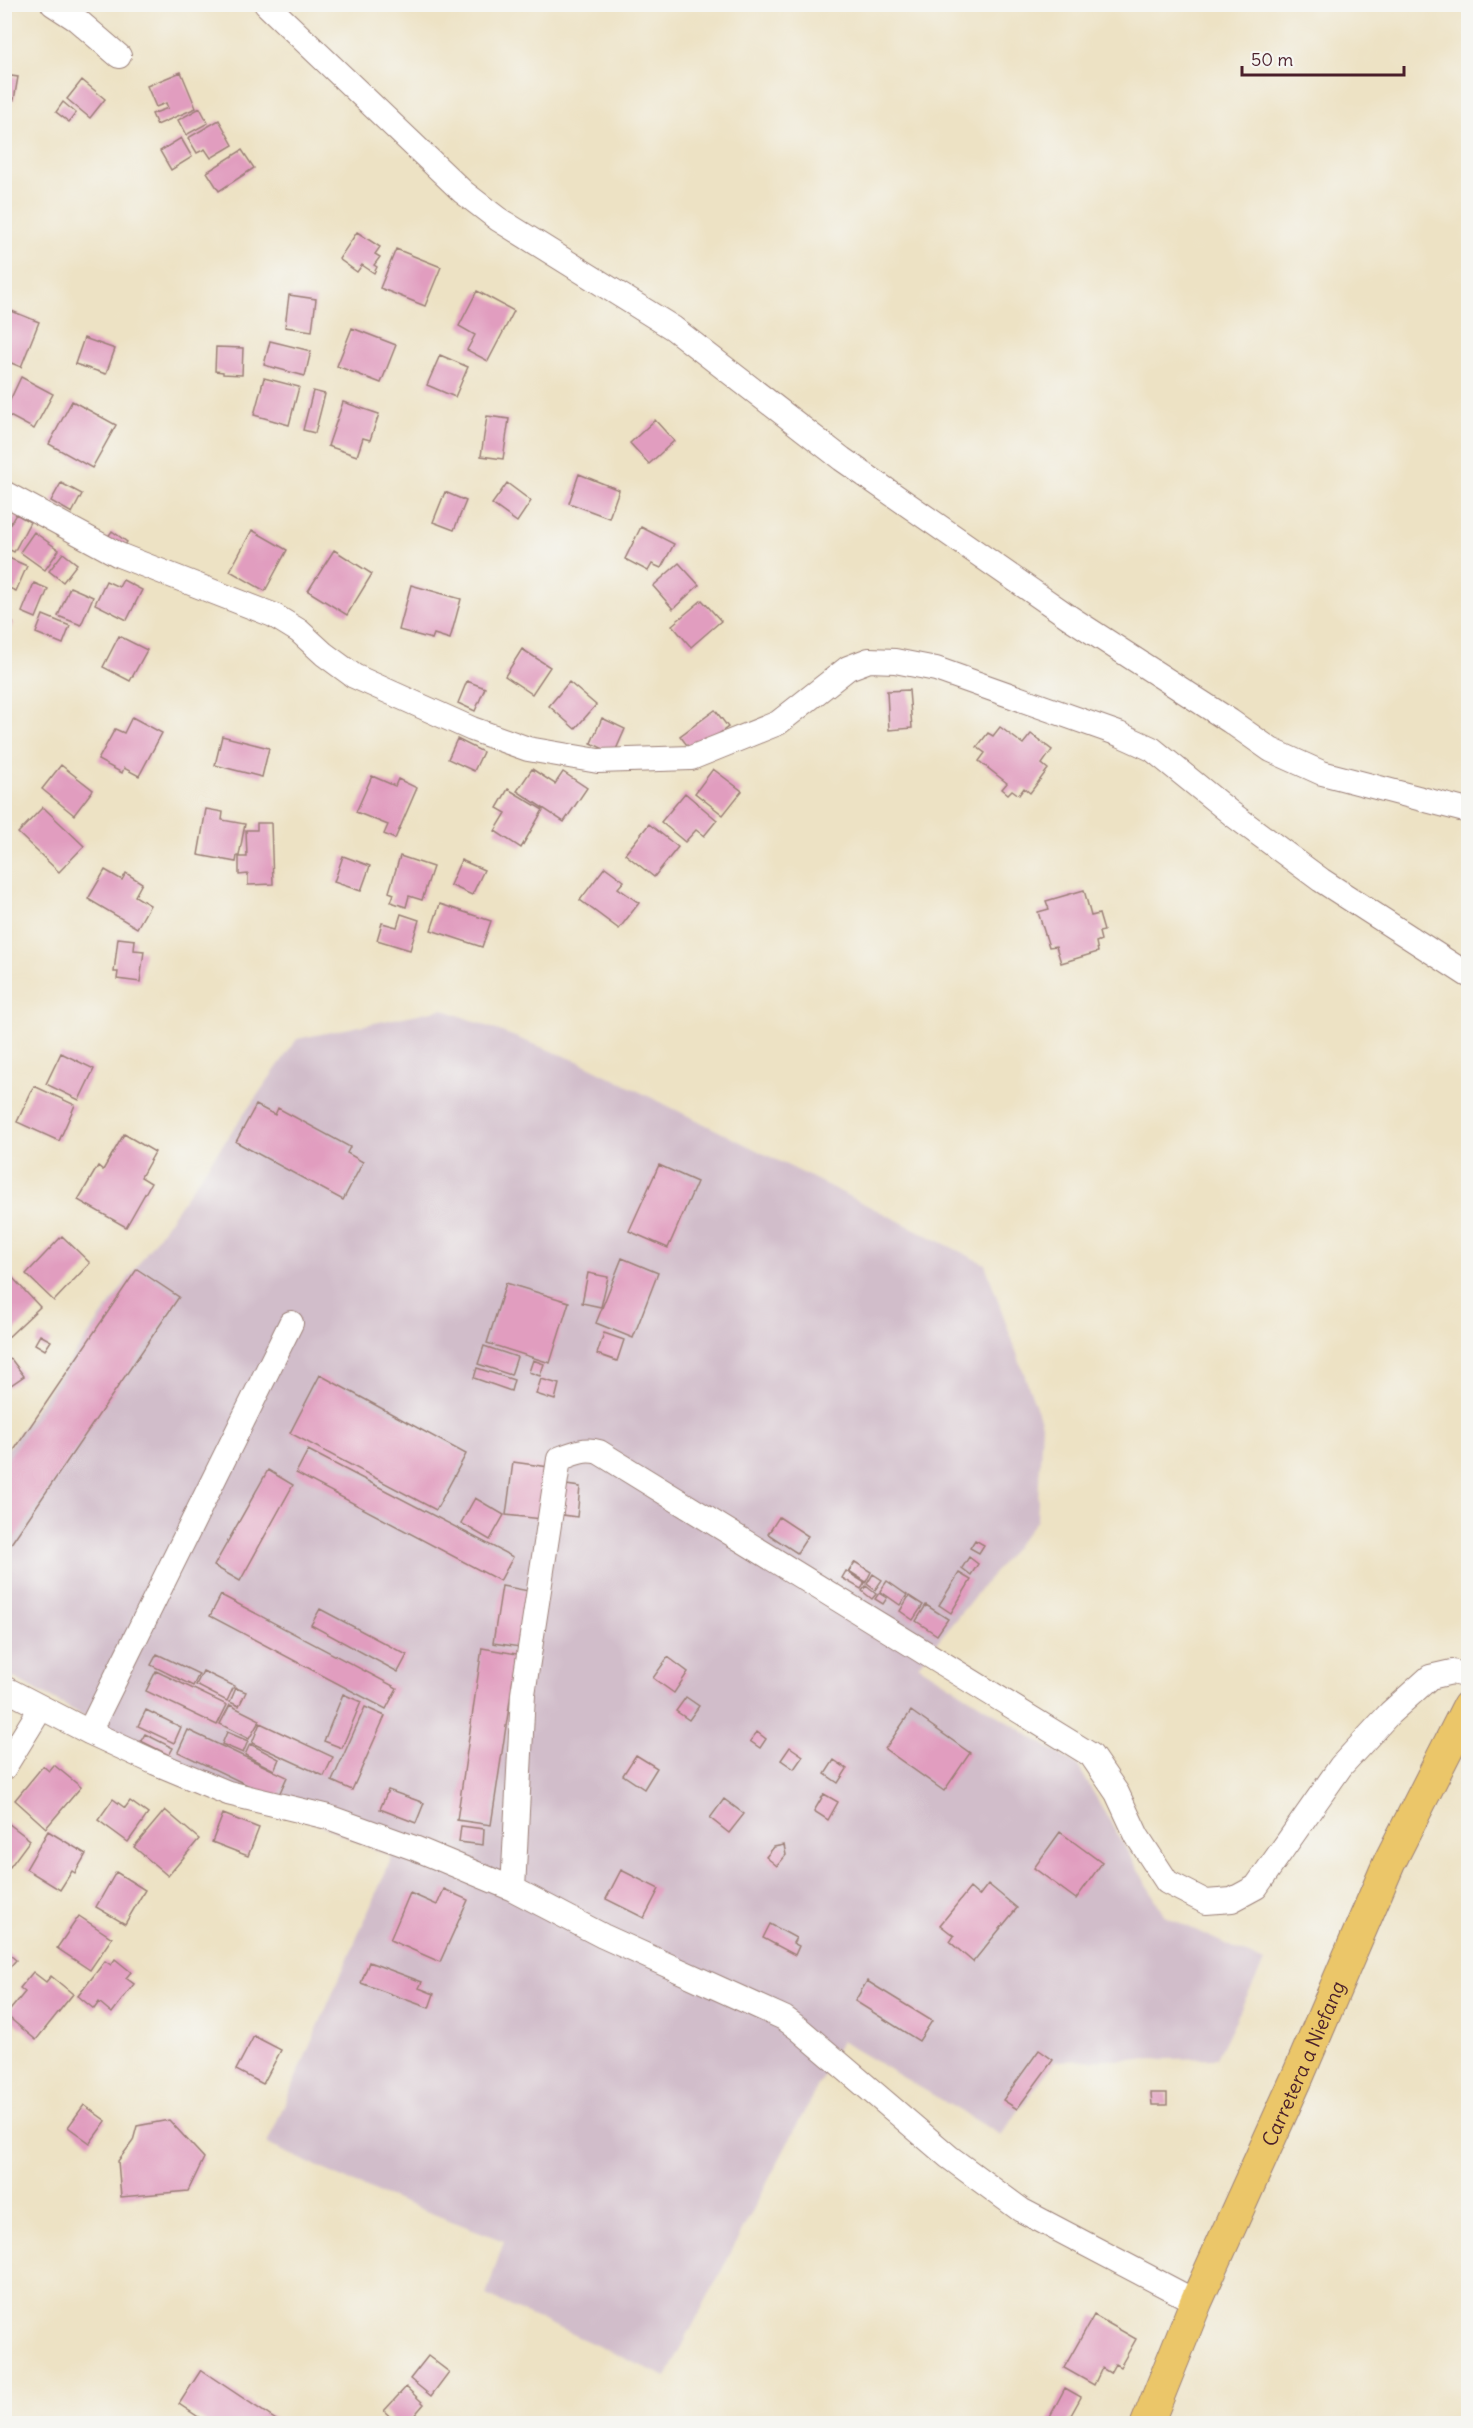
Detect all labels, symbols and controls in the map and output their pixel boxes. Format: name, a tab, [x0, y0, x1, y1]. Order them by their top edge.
scale bar	[1242, 39, 1404, 77]
text: 50 m	[1251, 48, 1293, 71]
street label: Carretera a Niefang	[1256, 1977, 1350, 2150]

